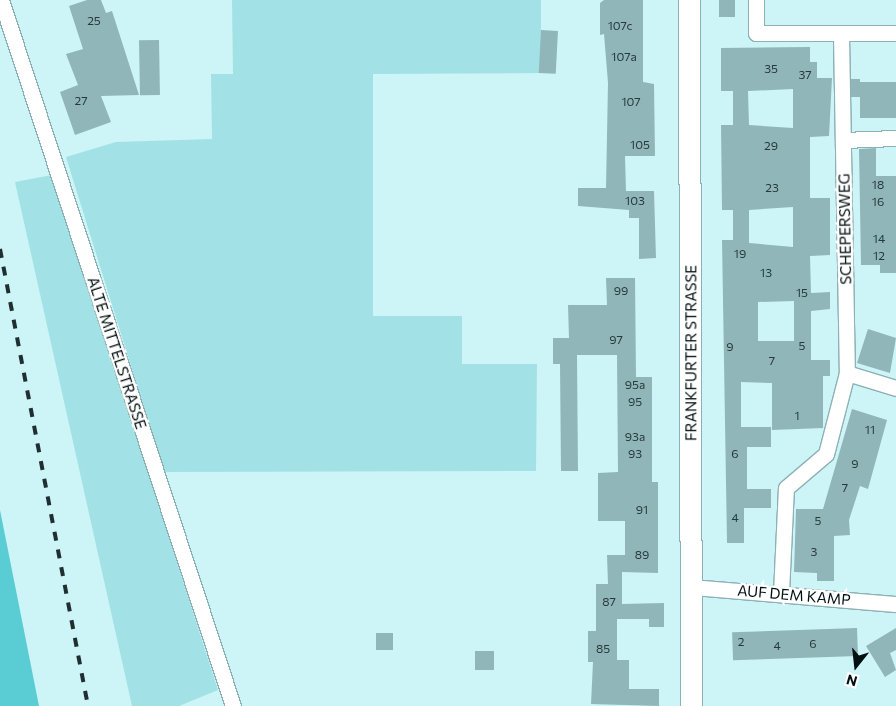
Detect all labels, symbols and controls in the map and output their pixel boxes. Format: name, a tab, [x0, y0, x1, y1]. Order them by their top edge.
house number: 25	[87, 14, 101, 28]
house number: 107c	[608, 19, 632, 33]
house number: 107a	[611, 50, 637, 64]
house number: 35	[764, 62, 778, 76]
house number: 37	[798, 68, 812, 82]
house number: 27	[75, 94, 87, 108]
house number: 107	[621, 95, 641, 109]
house number: 105	[630, 138, 650, 152]
house number: 29	[764, 139, 778, 153]
street label: SCHEPERSWEG	[835, 173, 855, 285]
house number: 18	[872, 178, 884, 192]
house number: 23	[765, 181, 779, 195]
house number: 103	[625, 194, 645, 208]
house number: 16	[872, 195, 884, 209]
house number: 14	[873, 232, 885, 246]
house number: 19	[734, 247, 746, 261]
house number: 12	[873, 249, 885, 263]
street label: FRANKFURTER STRASSE	[682, 265, 700, 441]
house number: 13	[760, 266, 772, 280]
street label: ALTE MITTELSTRASSE	[84, 274, 150, 432]
house number: 99	[614, 284, 628, 298]
house number: 15	[796, 286, 808, 300]
house number: 97	[609, 333, 623, 347]
house number: 5	[799, 339, 805, 353]
house number: 9	[726, 340, 734, 354]
house number: 7	[769, 354, 775, 368]
house number: 95a	[625, 378, 645, 392]
house number: 95	[628, 395, 642, 409]
house number: 1	[794, 409, 800, 423]
house number: 11	[865, 423, 875, 437]
house number: 93a	[625, 430, 645, 444]
house number: 93	[628, 447, 642, 461]
house number: 6	[731, 447, 739, 461]
house number: 9	[851, 457, 859, 471]
house number: 7	[842, 481, 848, 495]
house number: 91	[636, 503, 648, 517]
house number: 4	[731, 511, 739, 525]
house number: 5	[815, 514, 821, 528]
house number: 3	[811, 545, 817, 559]
house number: 89	[635, 548, 649, 562]
street label: AUF DEM KAMP	[737, 581, 851, 609]
house number: 87	[602, 595, 616, 609]
house number: 2	[738, 635, 744, 649]
house number: 6	[809, 637, 817, 651]
house number: 4	[773, 639, 781, 653]
north arrow	[831, 641, 881, 691]
house number: 85	[596, 642, 610, 656]
text: N	[844, 671, 859, 691]

